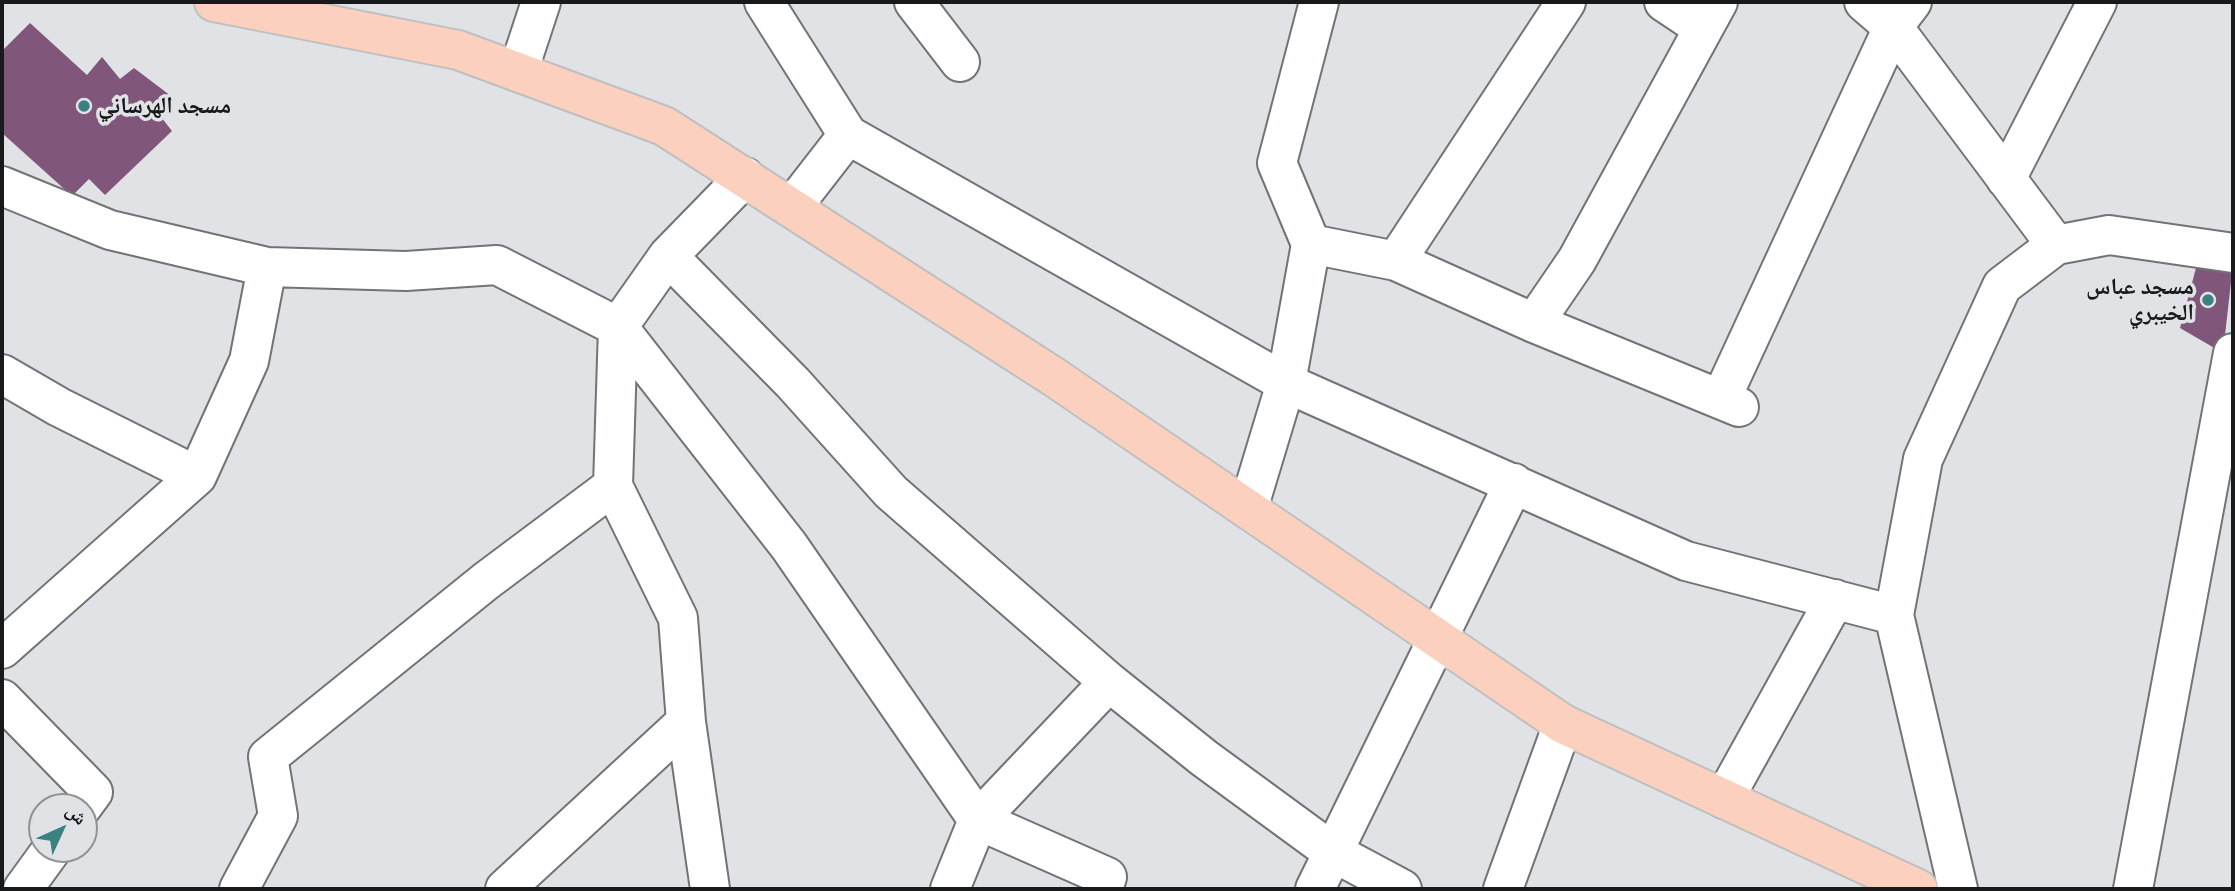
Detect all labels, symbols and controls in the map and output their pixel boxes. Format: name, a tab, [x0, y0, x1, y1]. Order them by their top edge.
place label: مسجد الهرساني	[98, 92, 231, 120]
marker: مسجد الهرساني	[76, 98, 92, 114]
place label: مسجد عباس الخيبري	[2086, 273, 2194, 327]
marker: مسجد عباس الخيبري	[2200, 292, 2216, 308]
north arrow	[28, 793, 98, 863]
text: ش	[62, 799, 92, 829]

